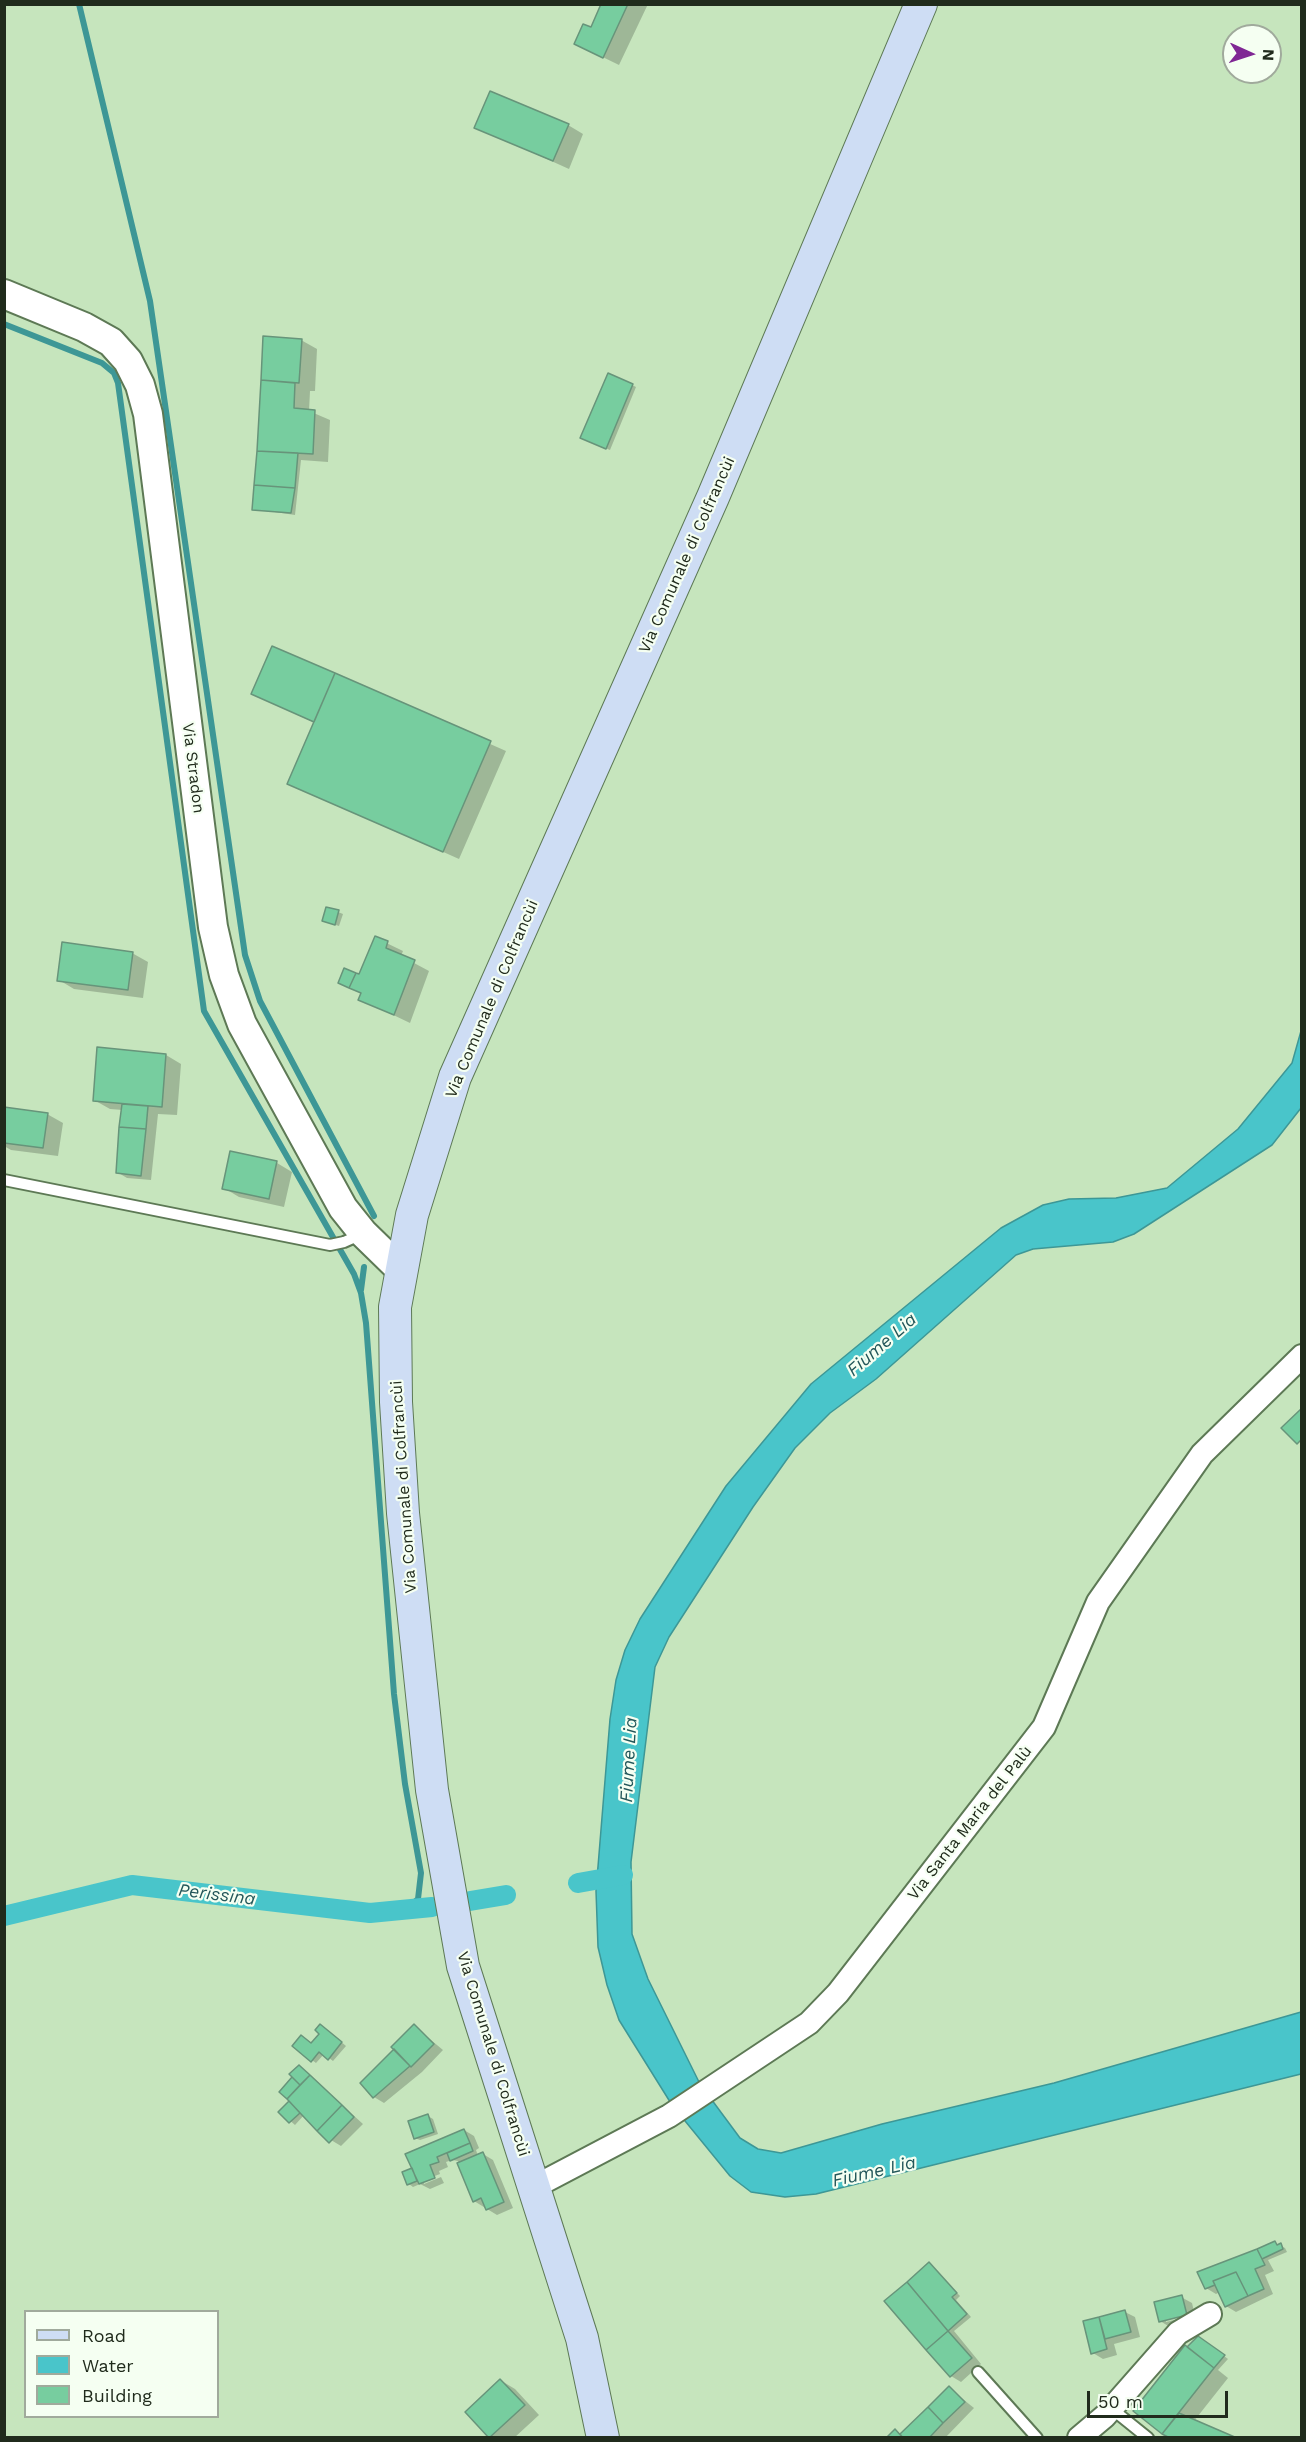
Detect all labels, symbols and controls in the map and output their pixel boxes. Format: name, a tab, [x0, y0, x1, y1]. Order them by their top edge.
north arrow	[1222, 24, 1282, 84]
text: N	[1259, 48, 1278, 61]
street label: Via Comunale di Colfrancùi	[635, 454, 739, 656]
street label: Via Stradon	[178, 722, 208, 814]
street label: Via Comunale di Colfrancùi	[442, 897, 542, 1101]
water label: Fiume Lia	[843, 1309, 921, 1381]
street label: Via Comunale di Colfrancùi	[387, 1380, 421, 1594]
water label: Fiume Lia	[616, 1717, 642, 1803]
street label: Via Santa Maria del Palù	[904, 1742, 1036, 1904]
water label: Perissina	[177, 1880, 257, 1910]
street label: Via Comunale di Colfrancùi	[453, 1949, 533, 2159]
water label: Fiume Lia	[830, 2152, 918, 2192]
legend	[24, 2310, 219, 2418]
text: Road	[82, 2325, 126, 2346]
text: Water	[82, 2355, 134, 2376]
scale bar	[1090, 2379, 1231, 2417]
text: Building	[82, 2385, 152, 2406]
text: 50 m	[1098, 2391, 1143, 2412]

